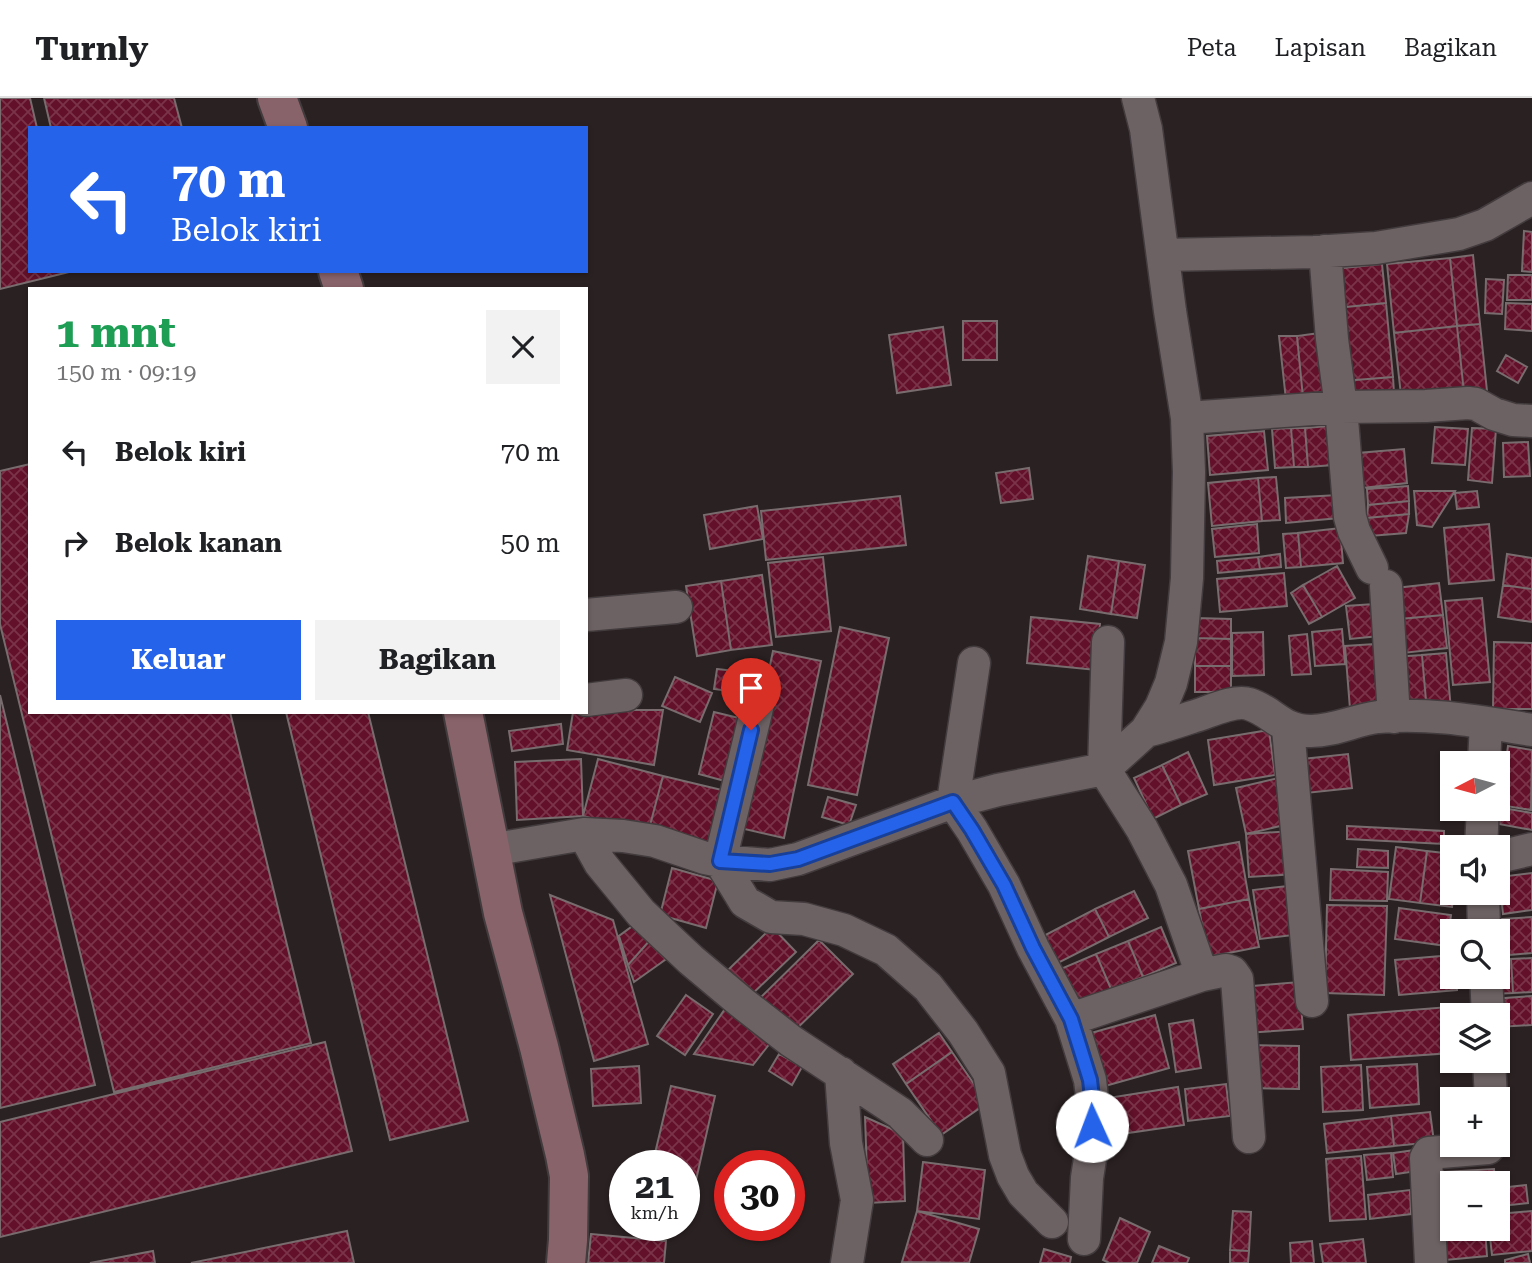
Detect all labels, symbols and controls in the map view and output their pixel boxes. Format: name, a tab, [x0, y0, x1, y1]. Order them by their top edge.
text: Turnly	[35, 29, 149, 68]
text: Peta	[1187, 34, 1237, 62]
text: Lapisan	[1275, 34, 1366, 62]
text: Bagikan	[1404, 34, 1497, 62]
text: 70 m	[171, 152, 286, 209]
icon: left	[56, 154, 147, 245]
text: Belok kiri	[171, 211, 322, 249]
text: 1 mnt	[56, 308, 176, 357]
button: close	[486, 310, 560, 384]
text: 150 m · 09:19	[56, 359, 196, 386]
icon: left	[56, 433, 94, 471]
text: Belok kiri	[115, 437, 246, 467]
text: 70 m	[501, 437, 560, 467]
icon: right	[56, 524, 94, 562]
text: Belok kanan	[115, 528, 282, 558]
text: 50 m	[501, 528, 560, 558]
button: Keluar	[56, 620, 301, 700]
button: Bagikan	[315, 620, 560, 700]
pin	[721, 658, 781, 730]
icon: arrive	[732, 669, 770, 707]
north arrow	[1440, 751, 1510, 821]
map controls	[1440, 751, 1510, 1241]
button: sound	[1440, 835, 1510, 905]
button: search	[1440, 919, 1510, 989]
button: layers	[1440, 1003, 1510, 1073]
button: +	[1440, 1087, 1510, 1157]
position arrow	[1055, 1089, 1129, 1163]
speed limit sign: 30	[714, 1150, 805, 1241]
text: 21	[635, 1166, 674, 1207]
button: −	[1440, 1171, 1510, 1241]
text: km/h	[630, 1202, 679, 1223]

